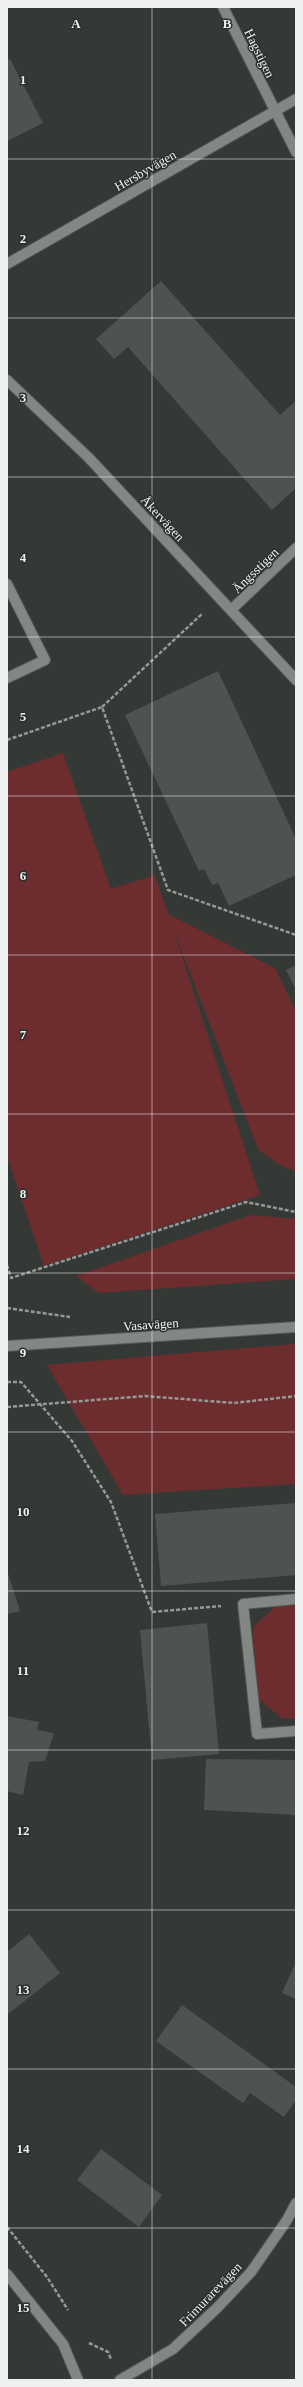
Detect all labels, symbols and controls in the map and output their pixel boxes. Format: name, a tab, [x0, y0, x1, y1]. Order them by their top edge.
text: A	[71, 16, 81, 31]
text: B	[223, 16, 232, 31]
street label: Hagstigen	[241, 26, 278, 81]
text: 1	[20, 72, 26, 87]
street label: Hersbyvägen	[112, 147, 179, 194]
text: 2	[20, 231, 26, 246]
text: 3	[20, 390, 27, 405]
street label: Åkervägen	[138, 492, 188, 545]
street label: Ängsstigen	[229, 544, 282, 596]
text: 4	[20, 550, 27, 565]
text: 5	[20, 709, 27, 724]
text: 6	[20, 868, 27, 883]
text: 7	[20, 1027, 27, 1042]
text: 8	[20, 1186, 27, 1201]
street label: Vasavägen	[123, 1315, 180, 1334]
text: 9	[20, 1345, 27, 1360]
text: 10	[17, 1504, 30, 1519]
text: 11	[17, 1663, 29, 1678]
text: 12	[17, 1823, 30, 1838]
text: 13	[17, 1982, 30, 1997]
text: 14	[17, 2141, 30, 2156]
street label: Frimurarevägen	[176, 2259, 245, 2329]
text: 15	[17, 2300, 30, 2315]

